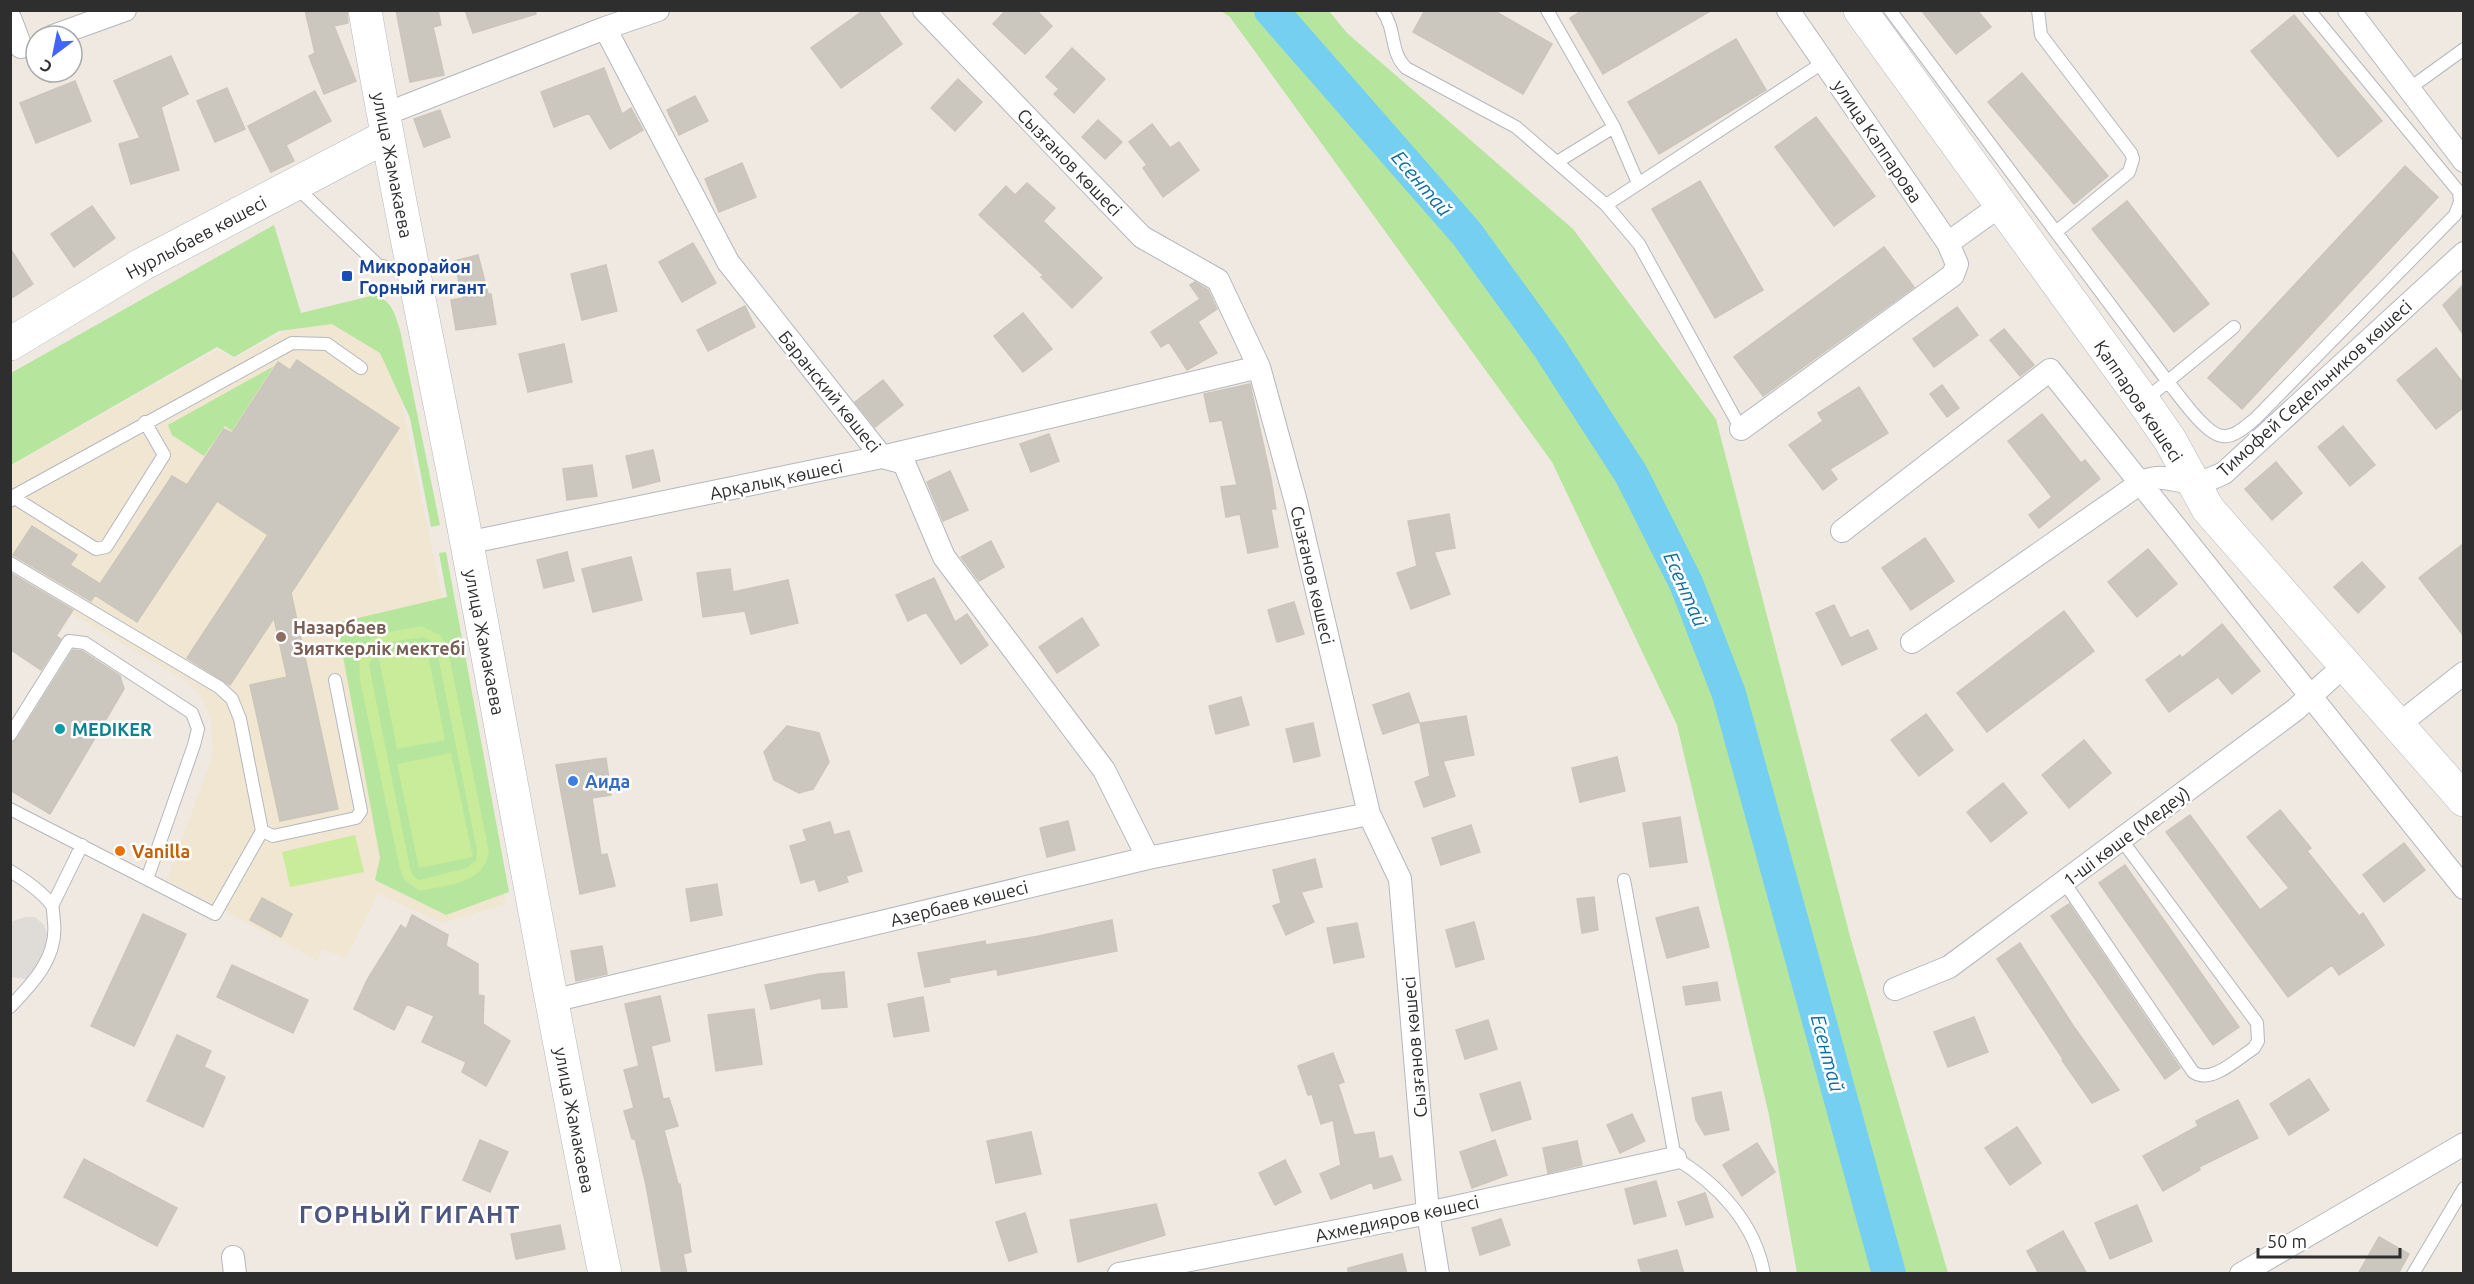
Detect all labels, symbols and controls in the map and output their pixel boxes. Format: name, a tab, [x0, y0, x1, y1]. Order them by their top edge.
north arrow	[24, 24, 84, 84]
text: С	[37, 56, 55, 77]
street label: улица Каппарова	[1830, 76, 1926, 206]
street label: улица Жамакаева	[369, 90, 417, 240]
street label: Сызғанов көшесі	[1014, 104, 1126, 220]
water label: Есентай	[1387, 146, 1457, 221]
street label: Нурлыбаев көшесі	[122, 192, 270, 282]
place label: Микрорайон Горный гигант	[359, 256, 486, 297]
marker: Микрорайон Горный гигант	[340, 269, 354, 283]
street label: Тимофей Седельников көшесі	[2213, 295, 2415, 481]
street label: Баранский көшесі	[775, 326, 885, 456]
street label: Қаппаров көшесі	[2091, 336, 2187, 466]
street label: Арқалық көшесі	[708, 455, 844, 503]
street label: Сызғанов көшесі	[1287, 504, 1339, 646]
water label: Есентай	[1659, 548, 1713, 630]
street label: улица Жамакаева	[461, 567, 509, 717]
place label: Назарбаев Зияткерлік мектебі	[293, 617, 465, 658]
marker: Назарбаев Зияткерлік мектебі	[274, 630, 288, 644]
place label: MEDIKER	[72, 719, 152, 739]
marker: MEDIKER	[53, 722, 67, 736]
place label: Аида	[585, 771, 630, 791]
marker: Аида	[566, 774, 580, 788]
street label: 1-ші көше (Медеу)	[2059, 782, 2194, 891]
place label: Vanilla	[132, 841, 190, 861]
marker: Vanilla	[113, 844, 127, 858]
street label: Азербаев көшесі	[888, 876, 1030, 930]
street label: Сызғанов көшесі	[1398, 976, 1430, 1118]
water label: Есентай	[1807, 1012, 1849, 1094]
street label: улица Жамакаева	[551, 1045, 599, 1195]
street label: Ахмедияров көшесі	[1313, 1191, 1481, 1245]
district label: ГОРНЫЙ ГИГАНТ	[299, 1201, 521, 1228]
scale bar	[2258, 1221, 2400, 1259]
text: 50 m	[2267, 1231, 2307, 1251]

